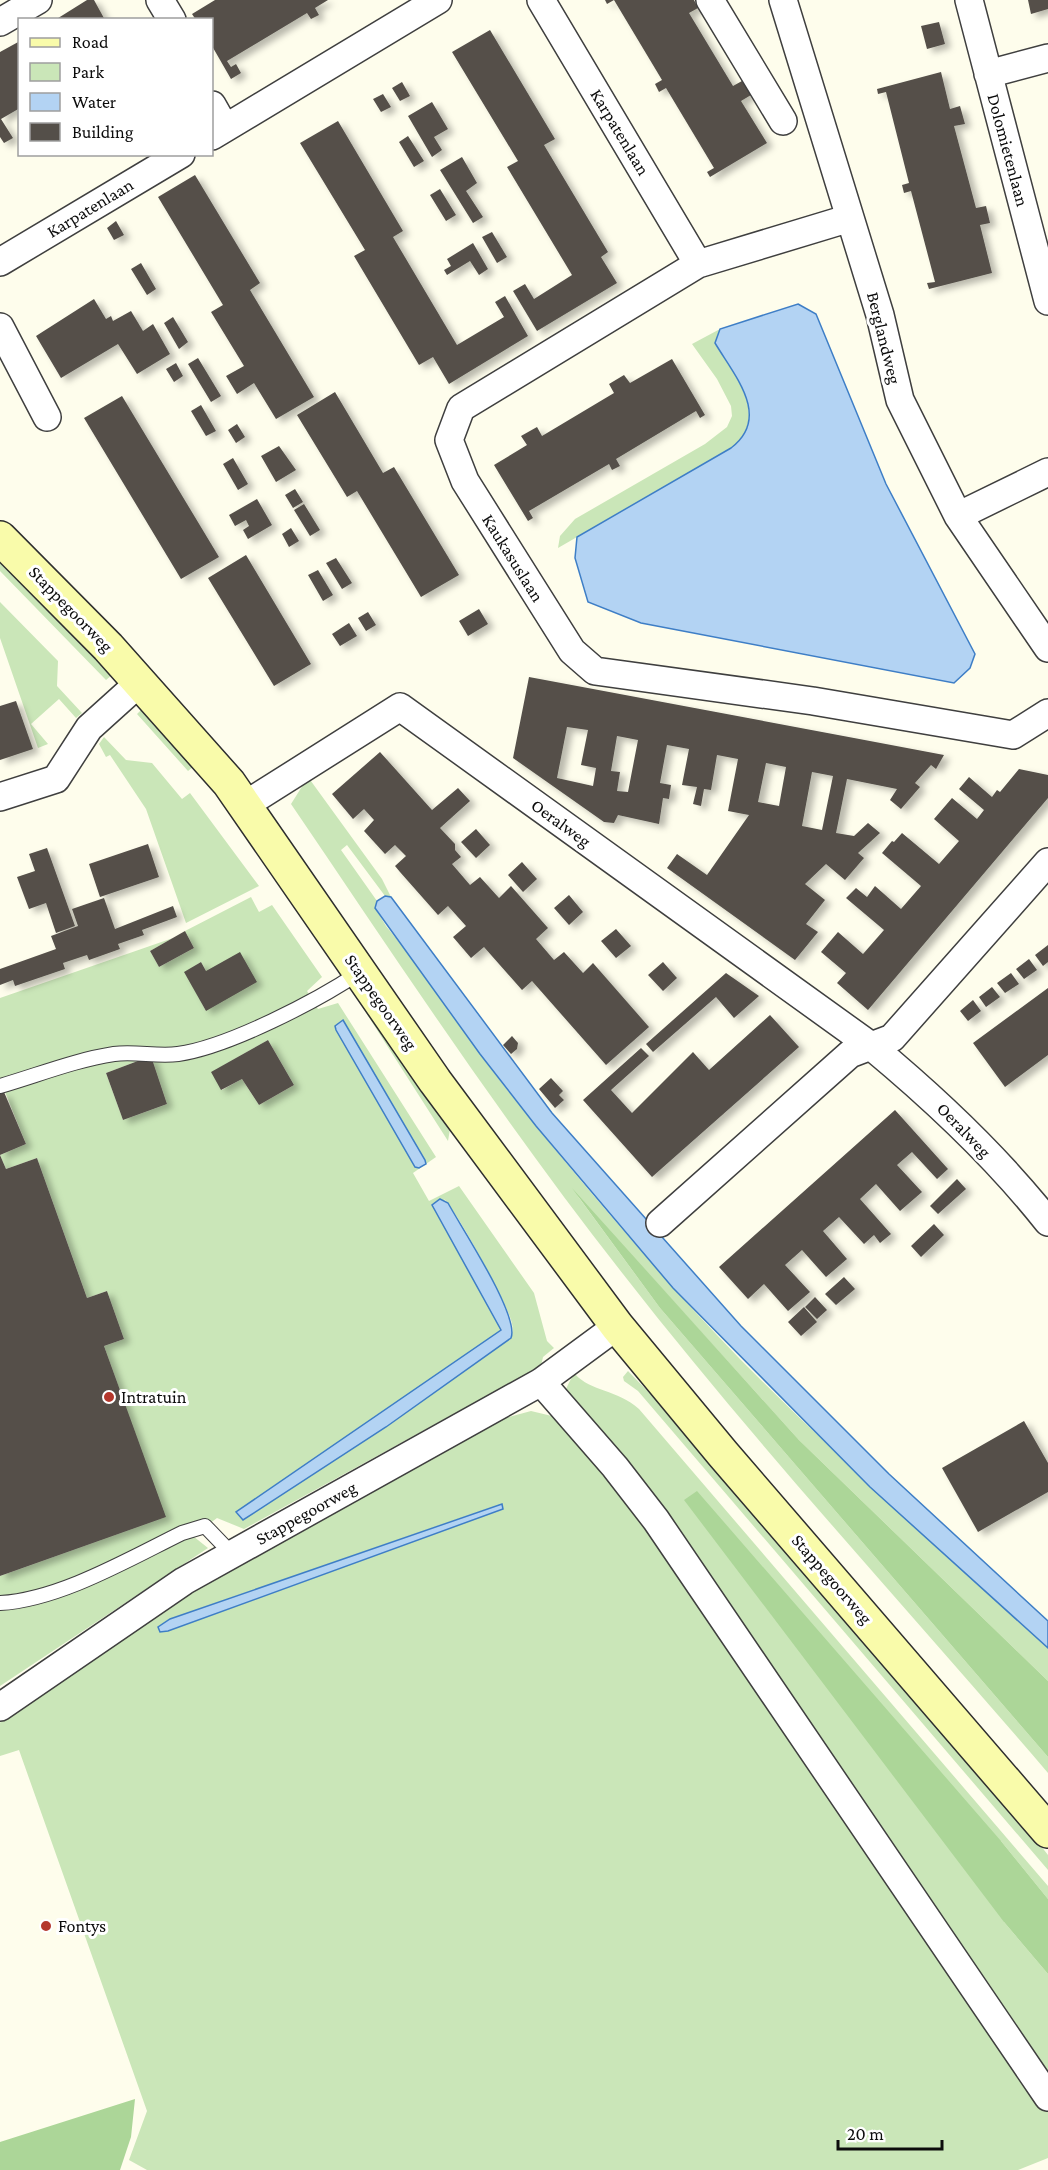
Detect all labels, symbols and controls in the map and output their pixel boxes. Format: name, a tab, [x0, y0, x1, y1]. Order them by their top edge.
legend	[18, 18, 213, 156]
text: Road	[72, 32, 109, 52]
text: Park	[72, 62, 104, 82]
street label: Karpatenlaan	[586, 85, 654, 179]
street label: Dolomietenlaan	[983, 91, 1033, 209]
text: Water	[72, 92, 117, 112]
text: Building	[72, 122, 134, 142]
street label: Karpatenlaan	[43, 174, 137, 242]
street label: Berglandweg	[863, 290, 905, 387]
street label: Kaukasuslaan	[478, 510, 548, 606]
street label: Stappegoorweg	[25, 562, 117, 656]
street label: Oeralweg	[527, 795, 595, 851]
street label: Stappegoorweg	[341, 950, 421, 1054]
street label: Oeralweg	[933, 1098, 995, 1162]
place label: Intratuin	[121, 1387, 187, 1407]
marker: Intratuin	[102, 1390, 116, 1404]
street label: Stappegoorweg	[252, 1477, 360, 1549]
street label: Stappegoorweg	[788, 1530, 876, 1628]
place label: Fontys	[58, 1916, 106, 1936]
marker: Fontys	[39, 1919, 53, 1933]
scale bar	[838, 2113, 942, 2151]
text: 20 m	[847, 2124, 884, 2144]

